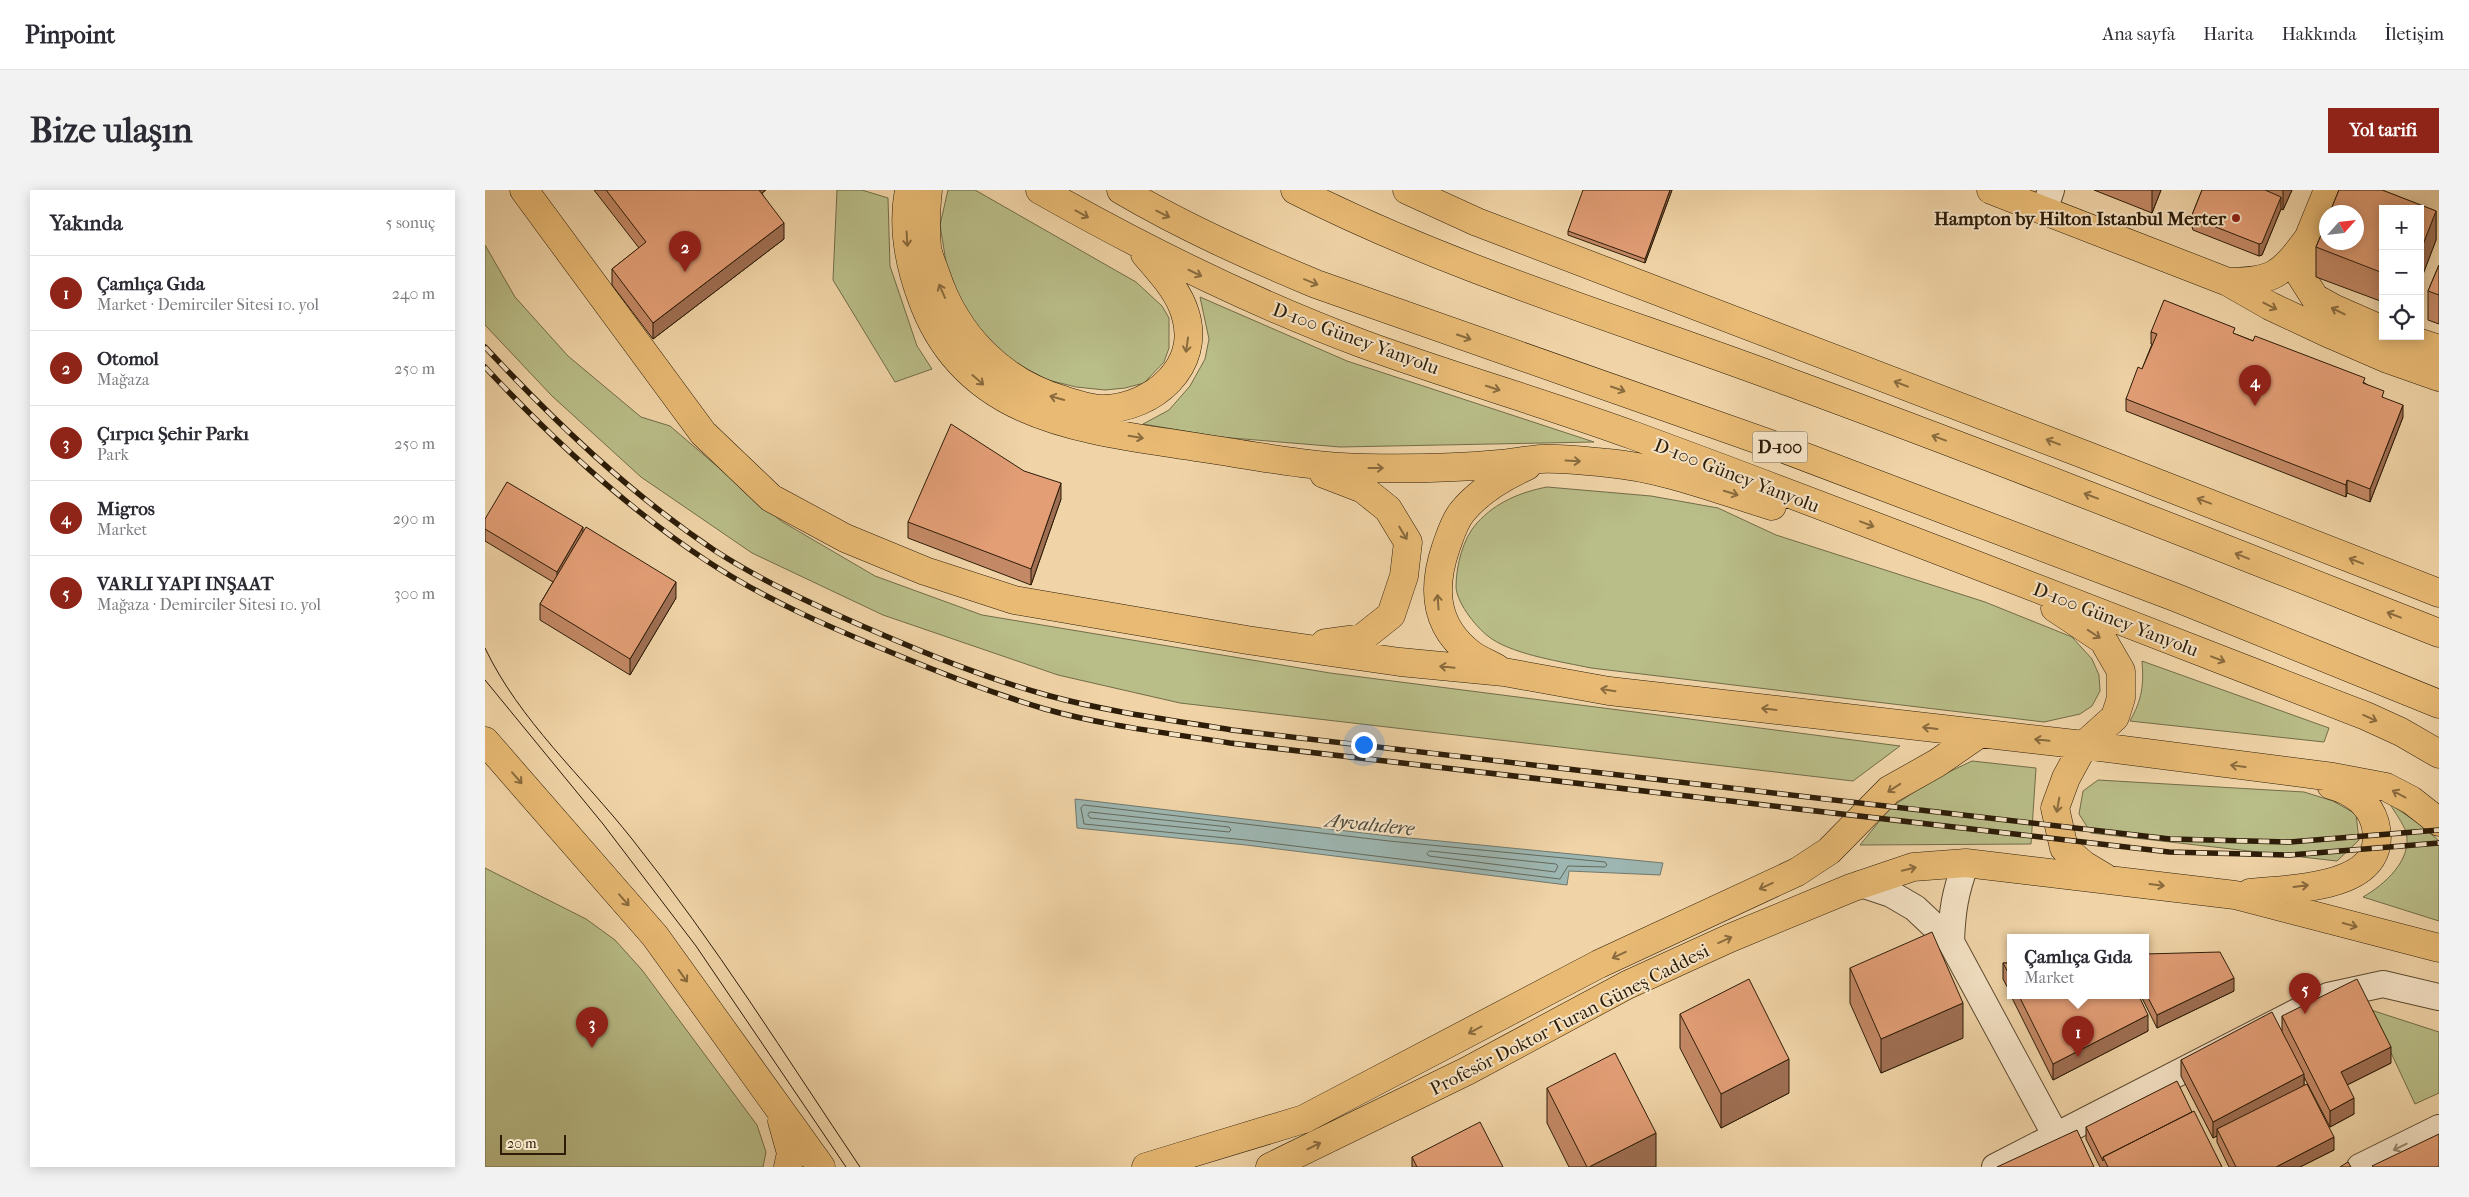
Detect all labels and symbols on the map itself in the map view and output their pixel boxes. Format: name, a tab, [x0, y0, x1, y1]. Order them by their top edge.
north arrow	[2319, 205, 2364, 250]
place label: Hampton by Hilton Istanbul Merter	[1934, 208, 2227, 230]
one-way arrow	[1074, 209, 1089, 219]
one-way arrow	[1156, 209, 1171, 219]
marker: Hampton by Hilton Istanbul Merter	[2230, 212, 2242, 224]
one-way arrow	[903, 230, 912, 246]
pin: 2	[669, 231, 701, 272]
one-way arrow	[1187, 269, 1202, 278]
one-way arrow	[1303, 278, 1318, 287]
one-way arrow	[937, 284, 947, 299]
street label: D-100 Güney Yanyolu	[1270, 299, 1442, 379]
one-way arrow	[2262, 302, 2277, 311]
one-way arrow	[2331, 306, 2346, 315]
one-way arrow	[1456, 333, 1471, 342]
one-way arrow	[1182, 337, 1192, 353]
pin: 4	[2239, 365, 2271, 406]
one-way arrow	[971, 374, 984, 385]
one-way arrow	[1894, 379, 1909, 388]
one-way arrow	[1485, 383, 1501, 393]
one-way arrow	[1610, 385, 1625, 394]
one-way arrow	[1049, 393, 1065, 403]
road number: D-100	[1753, 432, 1807, 462]
one-way arrow	[1128, 433, 1144, 443]
one-way arrow	[1932, 433, 1948, 442]
street label: D-100 Güney Yanyolu	[1651, 434, 1823, 518]
one-way arrow	[2046, 437, 2061, 447]
one-way arrow	[1564, 456, 1580, 465]
one-way arrow	[1367, 463, 1383, 473]
one-way arrow	[1723, 489, 1739, 499]
one-way arrow	[2084, 491, 2099, 500]
one-way arrow	[2197, 496, 2212, 506]
one-way arrow	[1859, 520, 1874, 529]
one-way arrow	[1398, 526, 1408, 540]
one-way arrow	[2235, 551, 2250, 560]
one-way arrow	[2348, 555, 2363, 564]
street label: D-100 Güney Yanyolu	[2030, 578, 2202, 662]
one-way arrow	[1434, 594, 1443, 610]
one-way arrow	[2386, 610, 2402, 619]
one-way arrow	[2087, 629, 2101, 639]
one-way arrow	[2210, 655, 2226, 664]
one-way arrow	[1439, 662, 1455, 671]
one-way arrow	[1600, 685, 1616, 695]
one-way arrow	[1761, 704, 1777, 714]
one-way arrow	[2362, 713, 2377, 723]
one-way arrow	[1923, 723, 1939, 733]
your location	[1351, 732, 1377, 758]
one-way arrow	[2035, 736, 2051, 745]
one-way arrow	[2230, 761, 2246, 771]
one-way arrow	[511, 771, 523, 784]
one-way arrow	[1887, 783, 1901, 793]
one-way arrow	[2392, 789, 2407, 799]
one-way arrow	[2052, 797, 2062, 813]
water label: Ayvalıdere	[1321, 808, 1416, 841]
one-way arrow	[1901, 864, 1917, 873]
one-way arrow	[2149, 880, 2165, 890]
one-way arrow	[2293, 881, 2309, 891]
one-way arrow	[1759, 882, 1774, 891]
one-way arrow	[618, 894, 629, 907]
one-way arrow	[2342, 920, 2358, 930]
one-way arrow	[1717, 935, 1732, 945]
street label: Profesör Doktor Turan Güneş Caddesi	[1426, 940, 1713, 1100]
one-way arrow	[1612, 950, 1627, 960]
one-way arrow	[678, 969, 688, 983]
pin: 5	[2289, 973, 2321, 1014]
pin: 3	[576, 1007, 608, 1048]
pin: 1	[2062, 1016, 2094, 1057]
one-way arrow	[1468, 1026, 1483, 1035]
scale bar	[500, 1132, 566, 1155]
one-way arrow	[1306, 1140, 1321, 1150]
one-way arrow	[2393, 1143, 2408, 1153]

